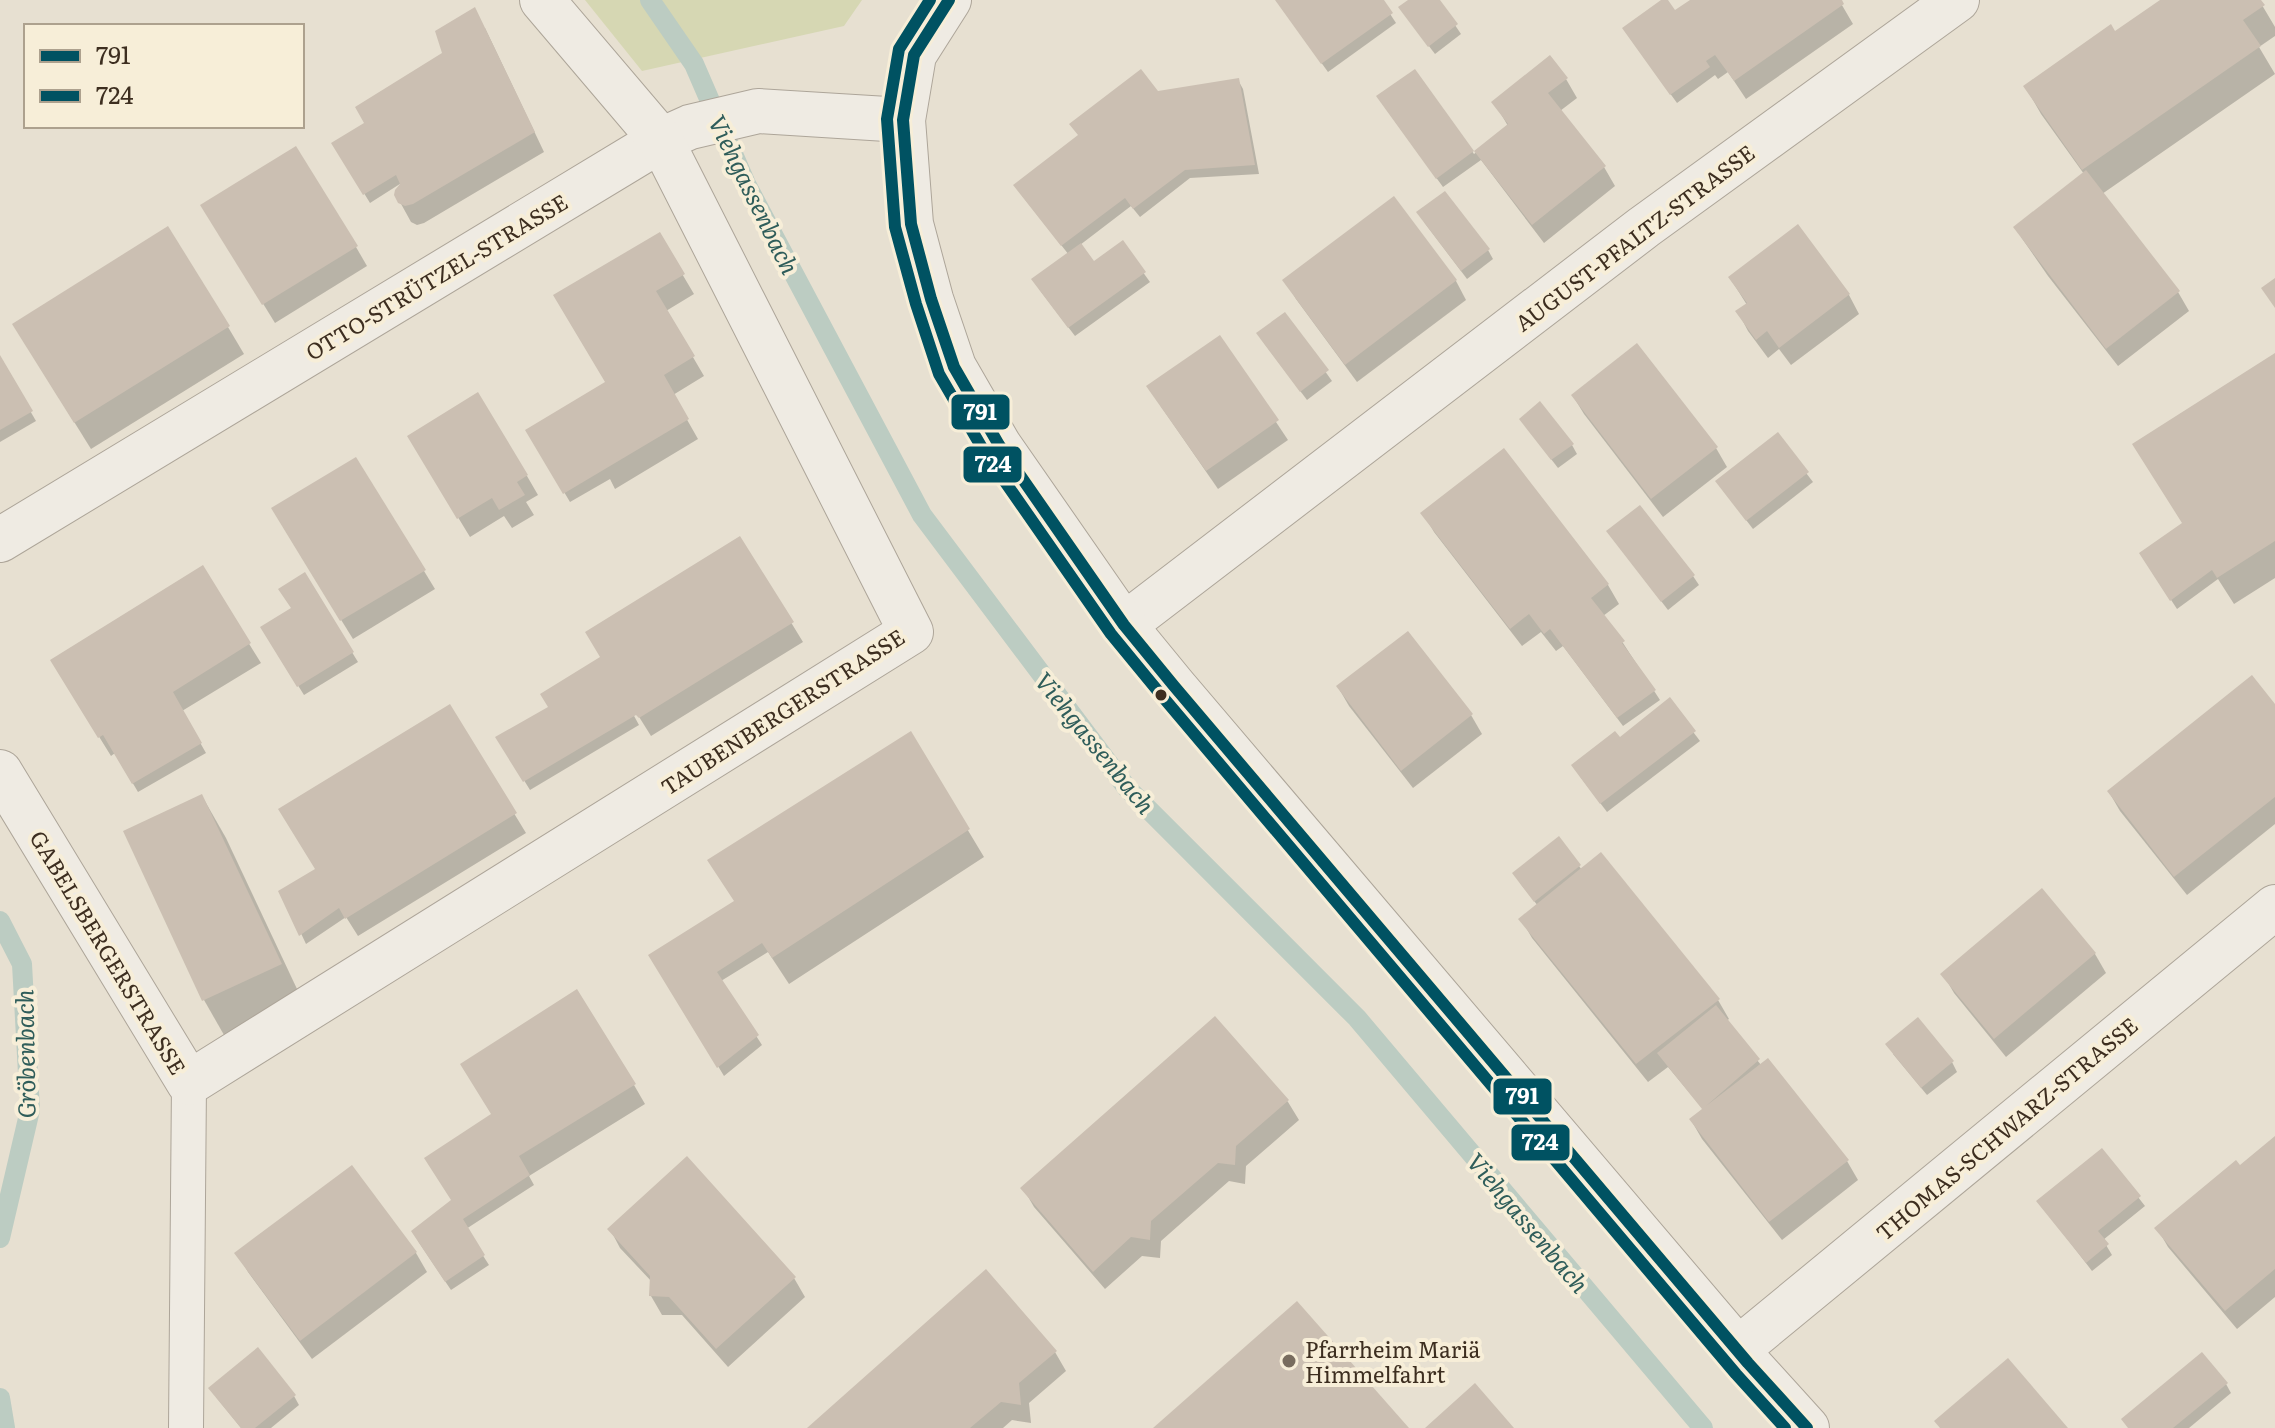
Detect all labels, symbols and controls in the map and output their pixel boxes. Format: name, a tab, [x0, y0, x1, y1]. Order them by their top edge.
legend	[24, 24, 304, 128]
text: 791	[96, 36, 131, 71]
text: 724	[96, 76, 134, 111]
water label: Viehgassenbach	[701, 108, 809, 280]
street label: AUGUST-PFALTZ-STRASSE	[1507, 136, 1761, 338]
street label: OTTO-STRÜTZEL-STRASSE	[299, 184, 573, 368]
line badge: 791	[950, 393, 1011, 431]
text: 791	[963, 394, 997, 427]
line badge: 724	[962, 445, 1023, 484]
text: 724	[974, 446, 1012, 479]
street label: TAUBENBERGERSTRASSE	[654, 620, 910, 802]
water label: Viehgassenbach	[1028, 664, 1164, 820]
unlabelled marker	[1153, 687, 1169, 703]
street label: GABELSBERGERSTRASSE	[23, 824, 195, 1080]
water label: Gröbenbach	[5, 989, 43, 1119]
street label: THOMAS-SCHWARZ-STRASSE	[1868, 1008, 2144, 1248]
line badge: 791	[1492, 1077, 1553, 1116]
text: 791	[1505, 1078, 1539, 1111]
line badge: 724	[1510, 1123, 1571, 1162]
text: 724	[1521, 1124, 1559, 1157]
water label: Viehgassenbach	[1460, 1144, 1598, 1300]
place label: Pfarrheim Mariä Himmelfahrt	[1305, 1332, 1480, 1390]
marker: Pfarrheim Mariä Himmelfahrt	[1280, 1352, 1298, 1370]

